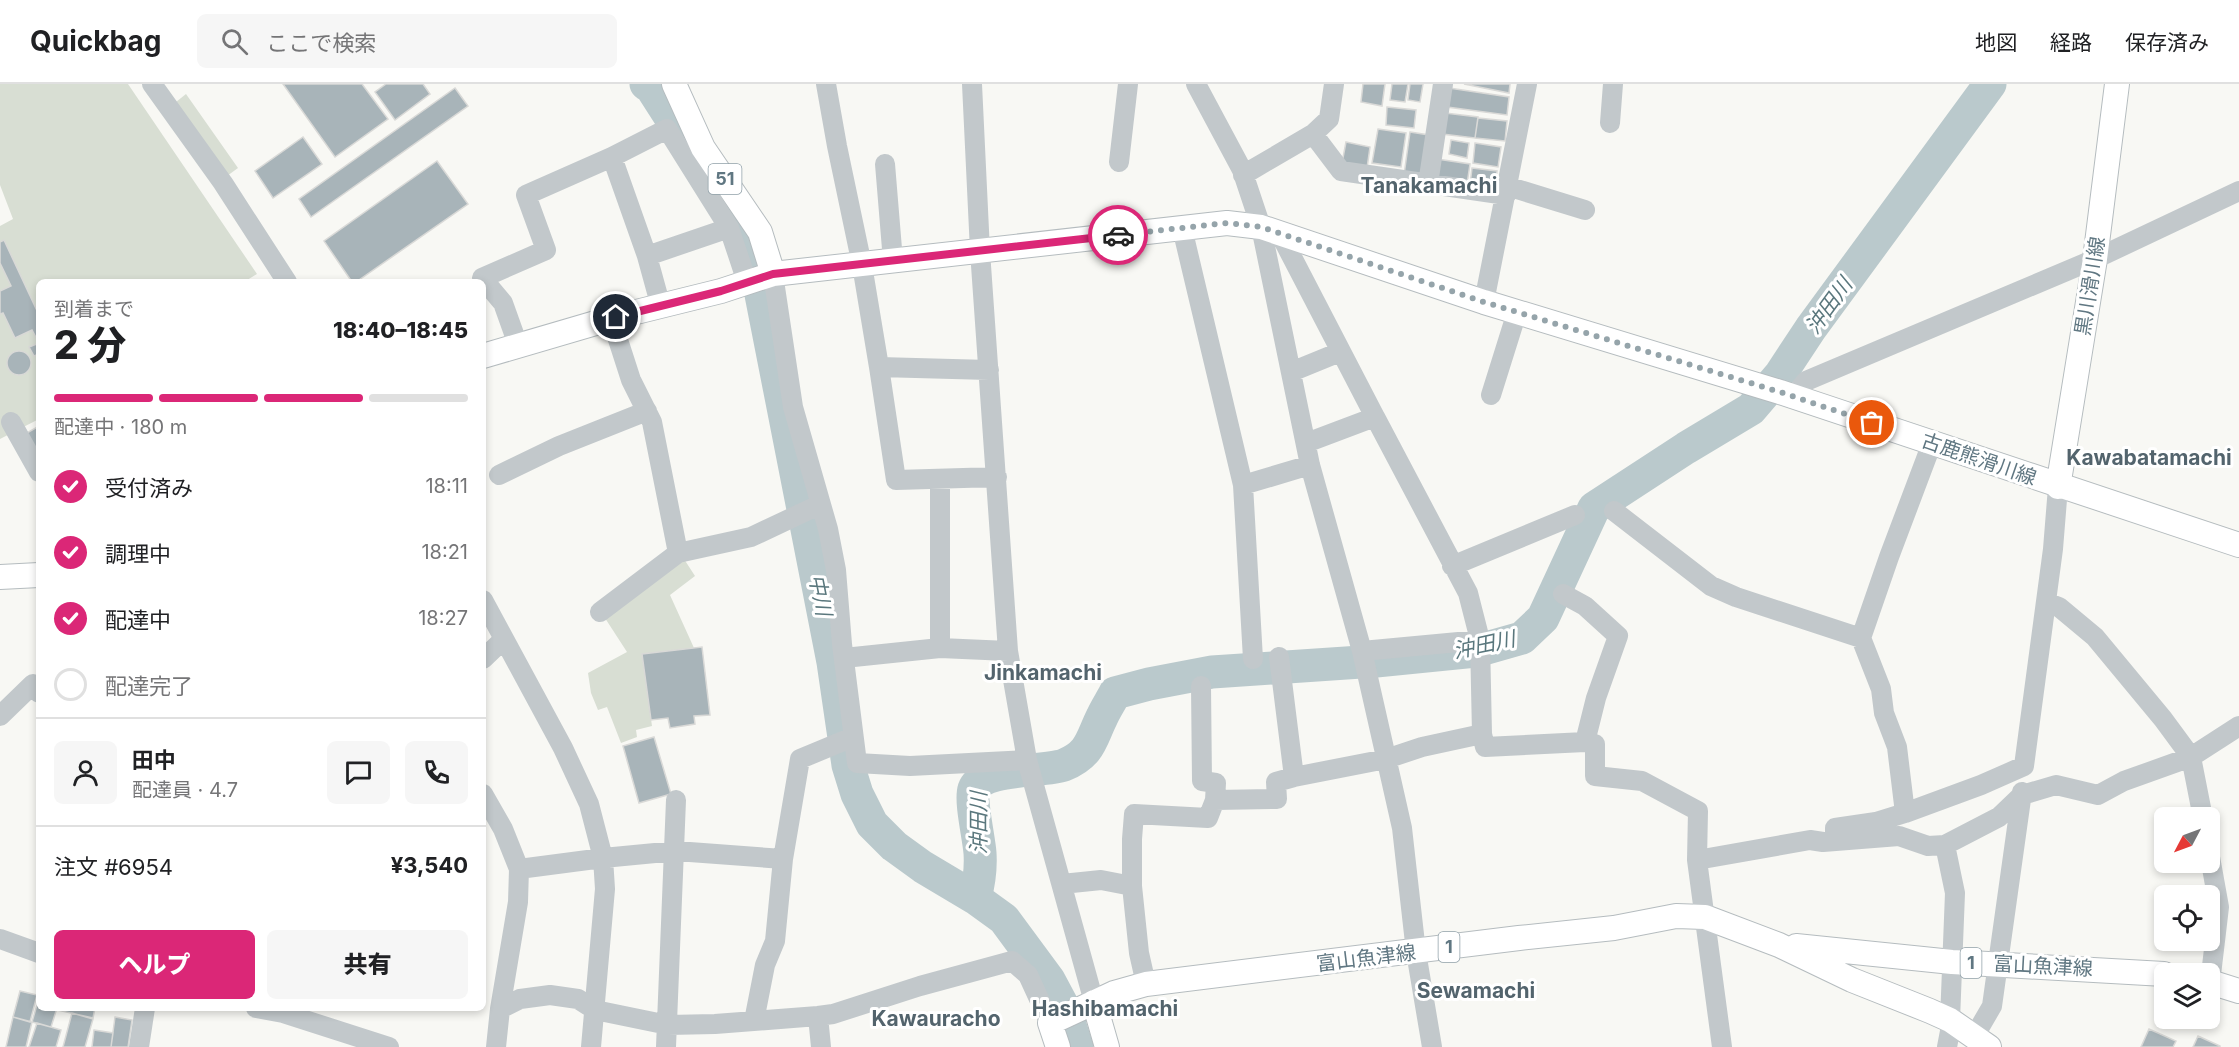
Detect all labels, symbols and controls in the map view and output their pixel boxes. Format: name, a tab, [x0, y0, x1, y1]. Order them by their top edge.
search box	[197, 14, 617, 68]
text: Quickbag	[30, 24, 161, 58]
icon: search	[218, 25, 251, 58]
text: ここで検索	[266, 30, 376, 56]
text: 地図	[1975, 30, 2017, 55]
text: 経路	[2050, 30, 2092, 55]
text: 保存済み	[2125, 30, 2209, 55]
road number: 51	[708, 164, 742, 194]
district label: Tanakamachi	[1361, 173, 1497, 198]
courier	[1088, 205, 1148, 265]
icon: car	[1102, 219, 1135, 252]
street label: 黒川滑川線	[2070, 235, 2110, 337]
water label: 沖田川	[1800, 271, 1858, 339]
pin	[590, 291, 641, 342]
text: 到着まで	[54, 297, 134, 321]
icon: home	[599, 300, 632, 333]
text: 18:40–18:45	[333, 317, 468, 343]
text: 2 分	[54, 321, 126, 368]
pin	[1846, 397, 1897, 448]
icon: bag	[1855, 406, 1888, 439]
text: 配達中 · 180 m	[54, 415, 187, 439]
street label: 古鹿熊滑川線	[1918, 428, 2040, 490]
district label: Kawabatamachi	[2066, 445, 2232, 470]
icon: check	[54, 470, 87, 503]
text: 18:11	[425, 474, 468, 498]
text: 受付済み	[105, 475, 193, 501]
icon: check	[54, 536, 87, 569]
text: 18:21	[421, 540, 468, 564]
text: 調理中	[105, 541, 171, 567]
water label: 中川	[804, 572, 837, 620]
icon: check	[54, 602, 87, 635]
text: 18:27	[418, 606, 468, 630]
text: 配達中	[105, 607, 171, 633]
water label: 沖田川	[1450, 625, 1519, 663]
district label: Jinkamachi	[984, 660, 1102, 685]
text: 配達完了	[105, 673, 193, 699]
button: person	[54, 741, 117, 804]
button: chat	[327, 741, 390, 804]
button: phone	[405, 741, 468, 804]
text: 田中	[132, 747, 176, 773]
text: 配達員 · 4.7	[132, 778, 238, 802]
water label: 沖田川	[966, 790, 991, 855]
north arrow	[2154, 807, 2220, 873]
map controls	[2154, 807, 2220, 1029]
text: ¥3,540	[391, 852, 468, 878]
text: 注文 #6954	[54, 854, 173, 880]
button: locate	[2154, 885, 2220, 951]
button: ヘルプ	[54, 930, 255, 999]
button: 共有	[267, 930, 468, 999]
road number: 1	[1438, 932, 1460, 962]
street label: 富山魚津線	[1315, 940, 1417, 976]
road number: 1	[1960, 948, 1982, 978]
street label: 富山魚津線	[1992, 951, 2094, 981]
button: layers	[2154, 963, 2220, 1029]
district label: Sewamachi	[1417, 978, 1535, 1003]
district label: Hashibamachi	[1032, 996, 1178, 1021]
district label: Kawauracho	[871, 1006, 1001, 1031]

